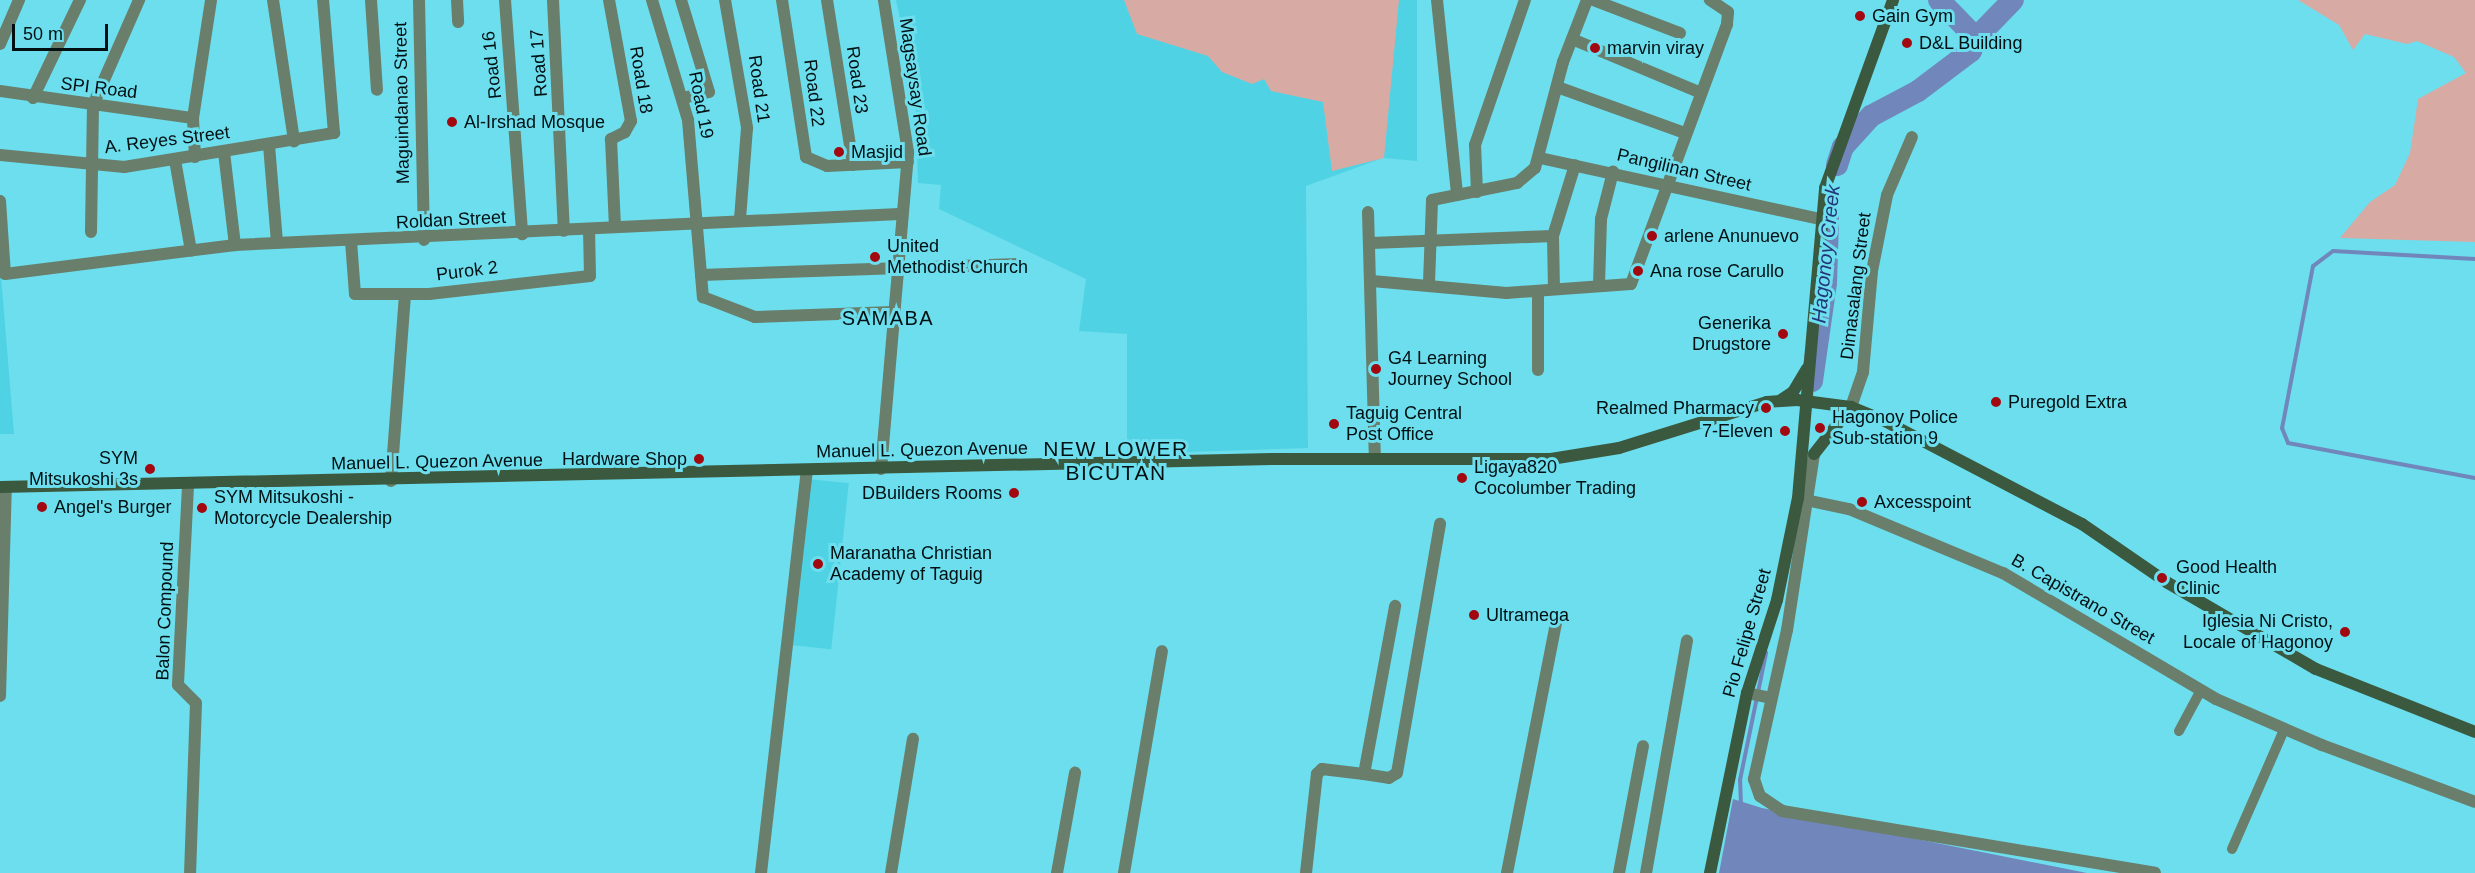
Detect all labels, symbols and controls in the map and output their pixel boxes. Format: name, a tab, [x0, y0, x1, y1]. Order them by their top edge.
place label: Gain Gym	[1872, 5, 1953, 27]
marker: Gain Gym	[1853, 9, 1867, 23]
scale bar	[15, 12, 111, 50]
street label: Magsaysay Road	[895, 17, 935, 157]
street label: Maguindanao Street	[390, 22, 414, 184]
text: 50 m	[23, 24, 63, 44]
street label: Road 17	[526, 28, 552, 98]
street label: Road 16	[478, 30, 506, 100]
place label: D&L Building	[1919, 32, 2023, 54]
marker: D&L Building	[1900, 36, 1914, 50]
place label: marvin viray	[1607, 37, 1704, 59]
marker: marvin viray	[1588, 41, 1602, 55]
street label: Road 18	[625, 45, 657, 115]
street label: Road 23	[842, 45, 872, 115]
street label: Road 21	[744, 54, 774, 124]
street label: Road 22	[799, 58, 829, 128]
street label: Road 19	[684, 70, 718, 140]
street label: SPI Road	[59, 73, 139, 103]
place label: Al-Irshad Mosque	[464, 111, 605, 133]
marker: Al-Irshad Mosque	[445, 115, 459, 129]
street label: A. Reyes Street	[103, 122, 231, 158]
place label: Masjid	[851, 141, 903, 163]
street label: Pangilinan Street	[1615, 144, 1753, 196]
marker: Masjid	[832, 145, 846, 159]
water label: Hagonoy Creek	[1807, 184, 1845, 324]
street label: Roldan Street	[395, 206, 507, 234]
street label: Dimasalang Street	[1836, 211, 1876, 361]
place label: arlene Anunuevo	[1664, 225, 1800, 247]
marker: arlene Anunuevo	[1645, 229, 1659, 243]
place label: United Methodist Church	[887, 236, 1028, 278]
marker: United Methodist Church	[868, 250, 882, 264]
street label: Purok 2	[435, 257, 499, 285]
place label: Ana rose Carullo	[1650, 260, 1784, 282]
marker: Ana rose Carullo	[1631, 264, 1645, 278]
district label: SAMABA	[842, 306, 934, 330]
place label: Generika Drugstore	[1692, 313, 1771, 356]
marker: Generika Drugstore	[1776, 327, 1790, 341]
place label: G4 Learning Journey School	[1388, 348, 1512, 391]
marker: G4 Learning Journey School	[1369, 362, 1383, 376]
place label: Puregold Extra	[2008, 391, 2127, 413]
marker: Puregold Extra	[1989, 395, 2003, 409]
place label: Realmed Pharmacy	[1596, 397, 1754, 419]
marker: Realmed Pharmacy	[1759, 401, 1773, 415]
place label: Taguig Central Post Office	[1346, 403, 1462, 446]
place label: Hagonoy Police Sub-station 9	[1832, 407, 1958, 450]
marker: Taguig Central Post Office	[1327, 417, 1341, 431]
place label: 7-Eleven	[1702, 420, 1773, 442]
marker: Hagonoy Police Sub-station 9	[1813, 421, 1827, 435]
marker: 7-Eleven	[1778, 424, 1792, 438]
district label: NEW LOWER BICUTAN	[1043, 436, 1189, 486]
street label: Manuel L. Quezon Avenue	[815, 437, 1029, 463]
place label: SYM Mitsukoshi 3s	[29, 448, 138, 490]
place label: Hardware Shop	[562, 448, 687, 470]
street label: Manuel L. Quezon Avenue	[330, 449, 544, 475]
marker: Hardware Shop	[692, 452, 706, 466]
place label: Ligaya820 Cocolumber Trading	[1474, 457, 1636, 500]
marker: SYM Mitsukoshi 3s	[143, 462, 157, 476]
marker: Ligaya820 Cocolumber Trading	[1455, 471, 1469, 485]
place label: DBuilders Rooms	[862, 482, 1002, 504]
marker: DBuilders Rooms	[1007, 486, 1021, 500]
place label: SYM Mitsukoshi - Motorcycle Dealership	[214, 487, 392, 530]
place label: Axcesspoint	[1874, 491, 1971, 513]
marker: Axcesspoint	[1855, 495, 1869, 509]
place label: Angel's Burger	[54, 496, 172, 518]
marker: Angel's Burger	[35, 500, 49, 514]
marker: SYM Mitsukoshi - Motorcycle Dealership	[195, 501, 209, 515]
street label: Balon Compound	[152, 541, 178, 681]
place label: Maranatha Christian Academy of Taguig	[830, 543, 992, 586]
street label: B. Capistrano Street	[2007, 549, 2159, 649]
marker: Maranatha Christian Academy of Taguig	[811, 557, 825, 571]
place label: Good Health Clinic	[2176, 557, 2277, 600]
street label: Pio Felipe Street	[1718, 566, 1776, 700]
marker: Good Health Clinic	[2153, 569, 2171, 587]
place label: Ultramega	[1486, 604, 1569, 626]
marker: Ultramega	[1467, 608, 1481, 622]
place label: Iglesia Ni Cristo, Locale of Hagonoy	[2183, 611, 2333, 654]
marker: Iglesia Ni Cristo, Locale of Hagonoy	[2338, 625, 2352, 639]

